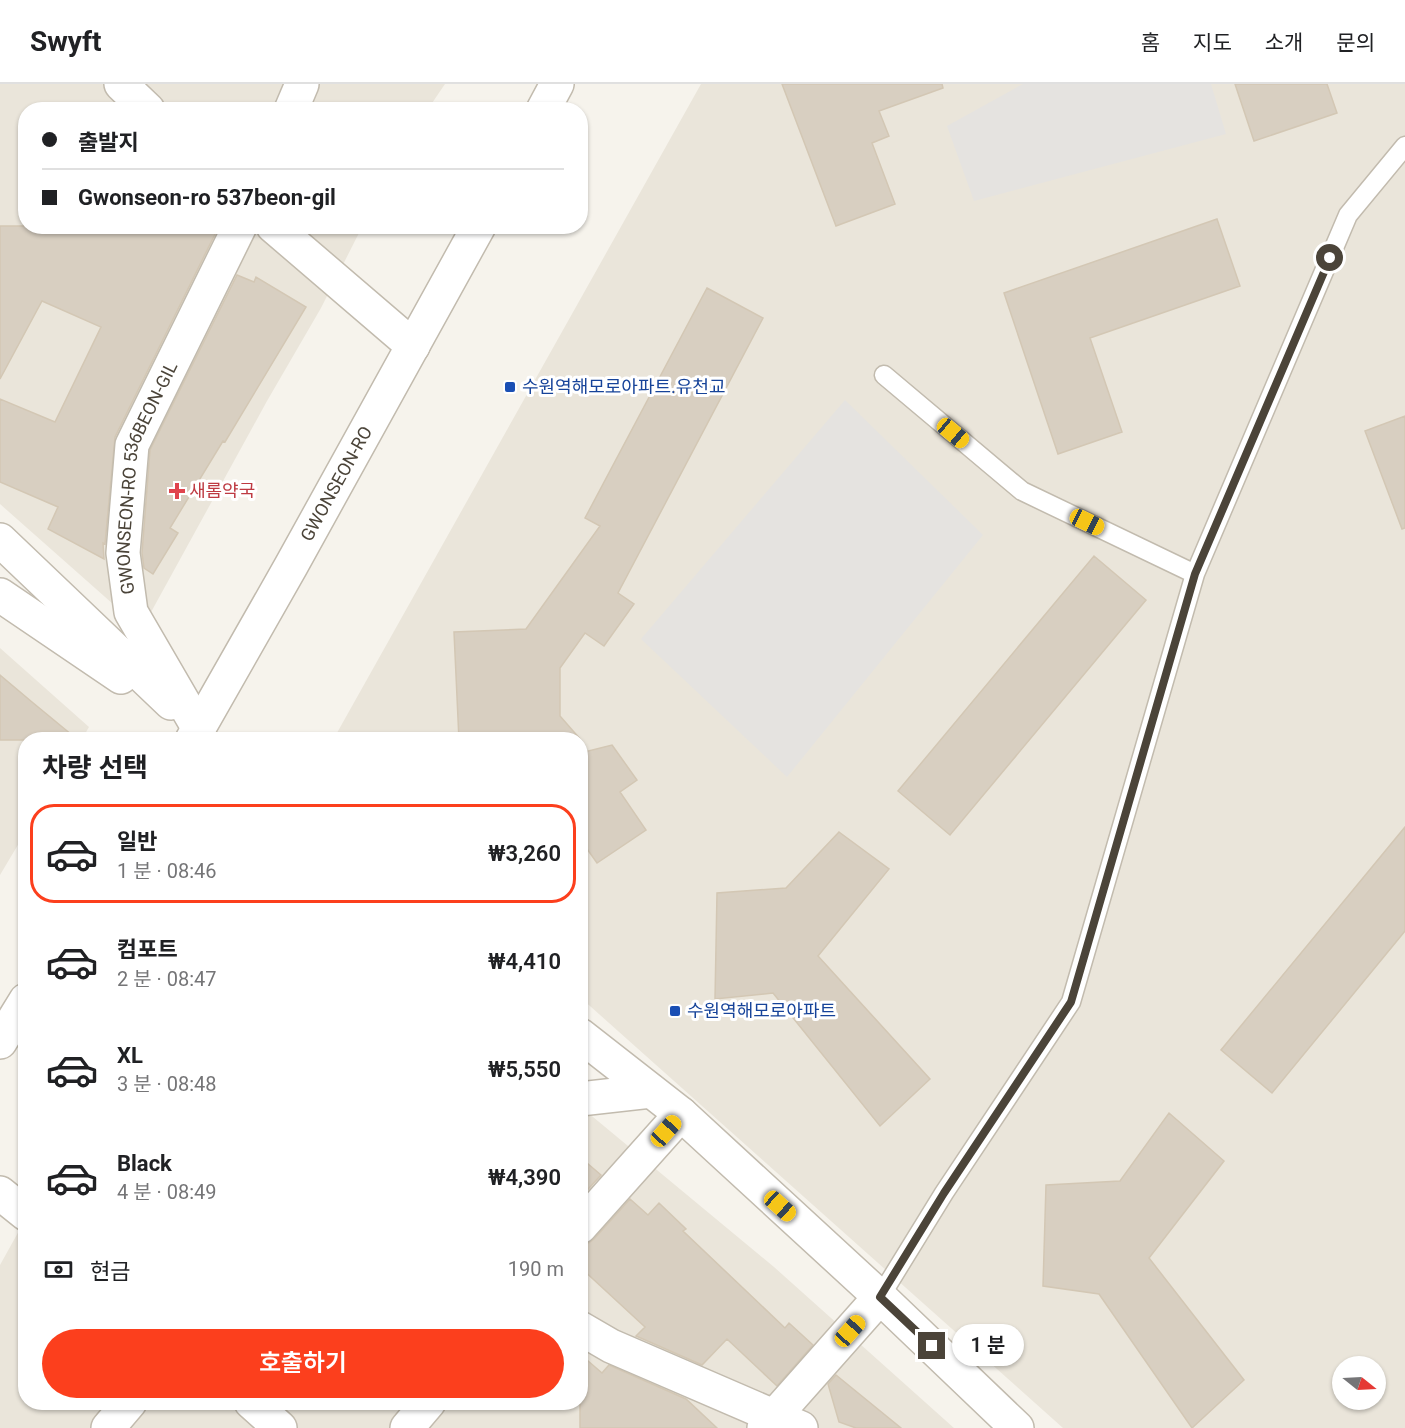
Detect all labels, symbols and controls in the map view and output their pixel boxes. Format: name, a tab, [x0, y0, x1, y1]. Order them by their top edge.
text: Swyft	[30, 25, 102, 58]
text: 홈	[1141, 31, 1160, 55]
text: 지도	[1193, 31, 1232, 55]
text: 소개	[1265, 31, 1303, 55]
text: 문의	[1336, 31, 1375, 55]
text: 출발지	[78, 130, 139, 155]
text: Gwonseon-ro 537beon-gil	[78, 185, 336, 210]
route start	[1316, 244, 1343, 271]
street label: GWONSEON-RO 536BEON-GIL	[112, 358, 182, 596]
place label: 수원역해모로아파트.유천교	[522, 376, 725, 397]
marker: 수원역해모로아파트.유천교	[503, 380, 517, 394]
car	[933, 415, 973, 451]
street label: GWONSEON-RO	[296, 423, 376, 545]
place label: 새롬약국	[189, 480, 255, 501]
marker: 새롬약국	[170, 484, 184, 498]
car	[1067, 506, 1107, 538]
text: 차량 선택	[42, 752, 148, 784]
icon: car	[45, 827, 99, 881]
text: 일반	[117, 829, 157, 854]
text: ₩3,260	[488, 841, 561, 866]
text: 1 분 · 08:46	[117, 859, 217, 883]
icon: car	[45, 935, 99, 989]
text: 컴포트	[117, 937, 178, 962]
text: ₩4,410	[488, 949, 561, 974]
text: 2 분 · 08:47	[117, 967, 217, 991]
place label: 수원역해모로아파트	[687, 1000, 836, 1021]
marker: 수원역해모로아파트	[668, 1004, 682, 1018]
icon: car	[45, 1043, 99, 1097]
text: XL	[117, 1043, 143, 1068]
text: ₩5,550	[488, 1057, 561, 1082]
text: 3 분 · 08:48	[117, 1072, 217, 1096]
car	[647, 1112, 685, 1150]
icon: car	[45, 1151, 99, 1205]
text: Black	[117, 1151, 172, 1176]
text: ₩4,390	[488, 1165, 561, 1190]
text: 4 분 · 08:49	[117, 1180, 217, 1204]
car	[761, 1187, 799, 1225]
icon: cash	[42, 1253, 75, 1286]
text: 190 m	[508, 1257, 564, 1281]
text: 현금	[90, 1259, 130, 1284]
car	[831, 1312, 869, 1350]
callout: 1 분	[953, 1325, 1025, 1367]
button: 호출하기	[42, 1329, 564, 1398]
route end	[918, 1332, 945, 1359]
text: 1 분	[971, 1333, 1005, 1357]
north arrow	[1332, 1356, 1386, 1410]
map controls	[1332, 1356, 1386, 1410]

